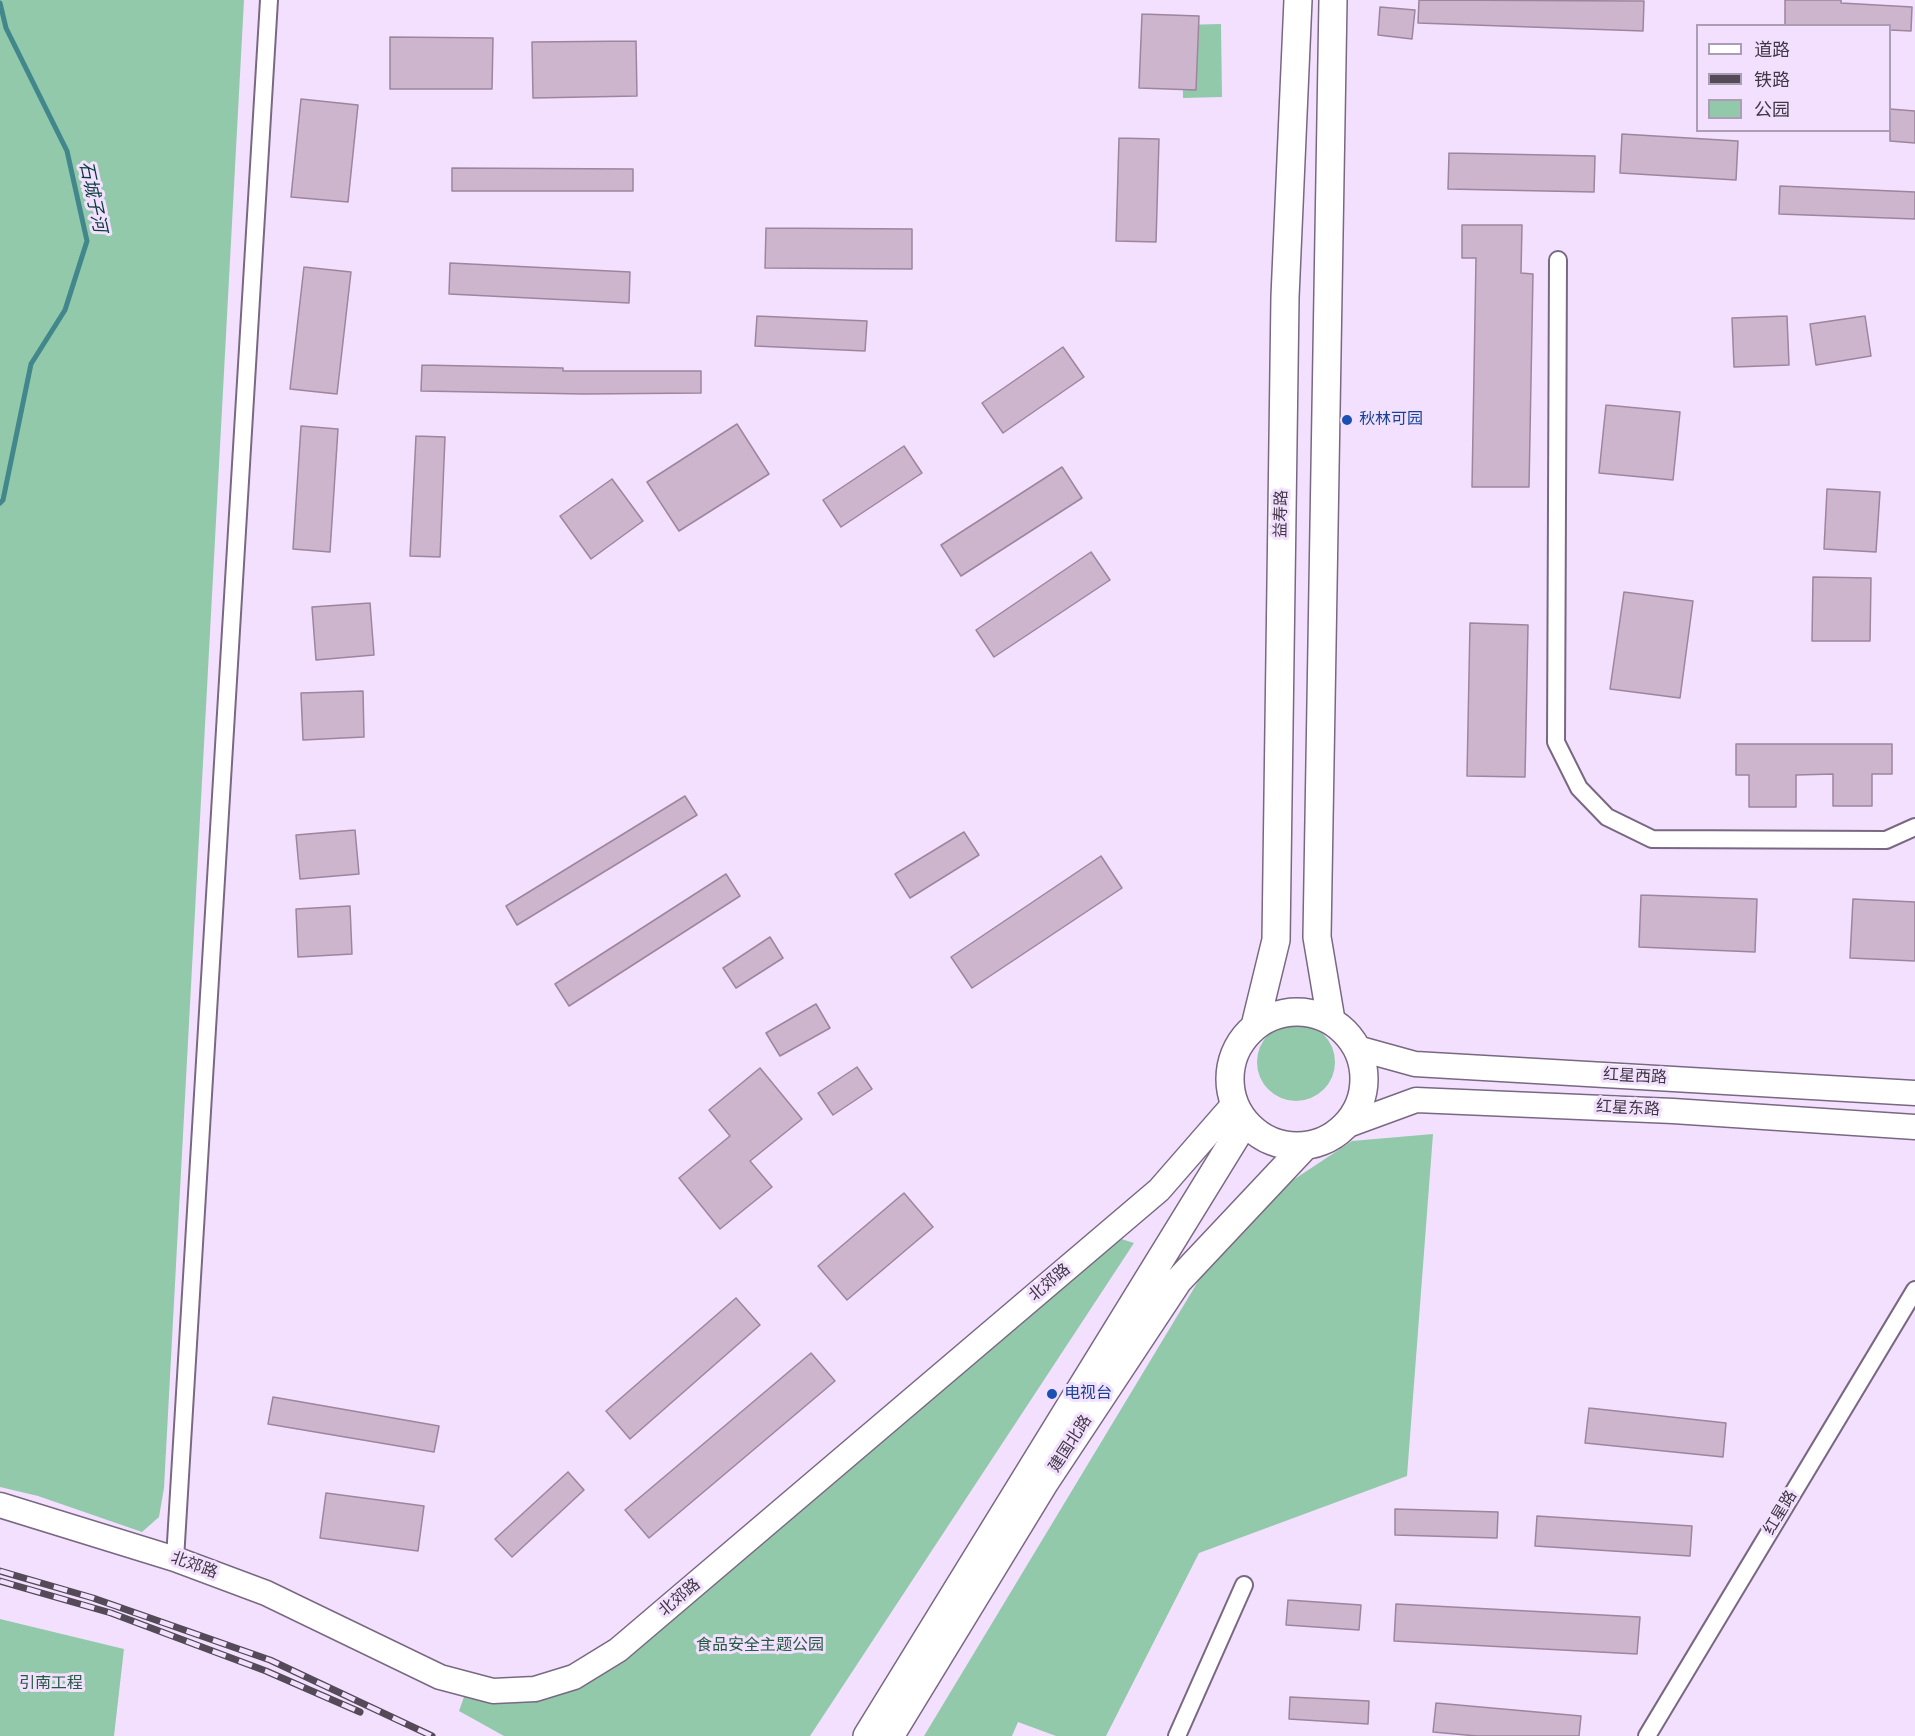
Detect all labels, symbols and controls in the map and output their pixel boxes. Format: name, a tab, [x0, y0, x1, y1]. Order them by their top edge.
legend	[1696, 24, 1891, 132]
text: 道路	[1754, 37, 1790, 62]
text: 铁路	[1754, 67, 1790, 92]
text: 公园	[1754, 97, 1790, 122]
water label: 石城子河	[74, 160, 110, 234]
place label: 秋林可园	[1359, 410, 1423, 430]
marker: 秋林可园	[1340, 413, 1354, 427]
street label: 益寿路	[1272, 490, 1292, 538]
street label: 红星西路	[1603, 1066, 1667, 1088]
street label: 红星东路	[1596, 1098, 1660, 1120]
street label: 北郊路	[1025, 1260, 1075, 1306]
place label: 电视台	[1064, 1384, 1112, 1404]
marker: 电视台	[1045, 1387, 1059, 1401]
street label: 建国北路	[1046, 1412, 1096, 1476]
street label: 红星路	[1760, 1487, 1802, 1539]
street label: 北郊路	[168, 1549, 220, 1583]
street label: 北郊路	[655, 1575, 705, 1621]
park label: 食品安全主题公园	[696, 1636, 824, 1656]
park label: 引南工程	[19, 1674, 83, 1694]

